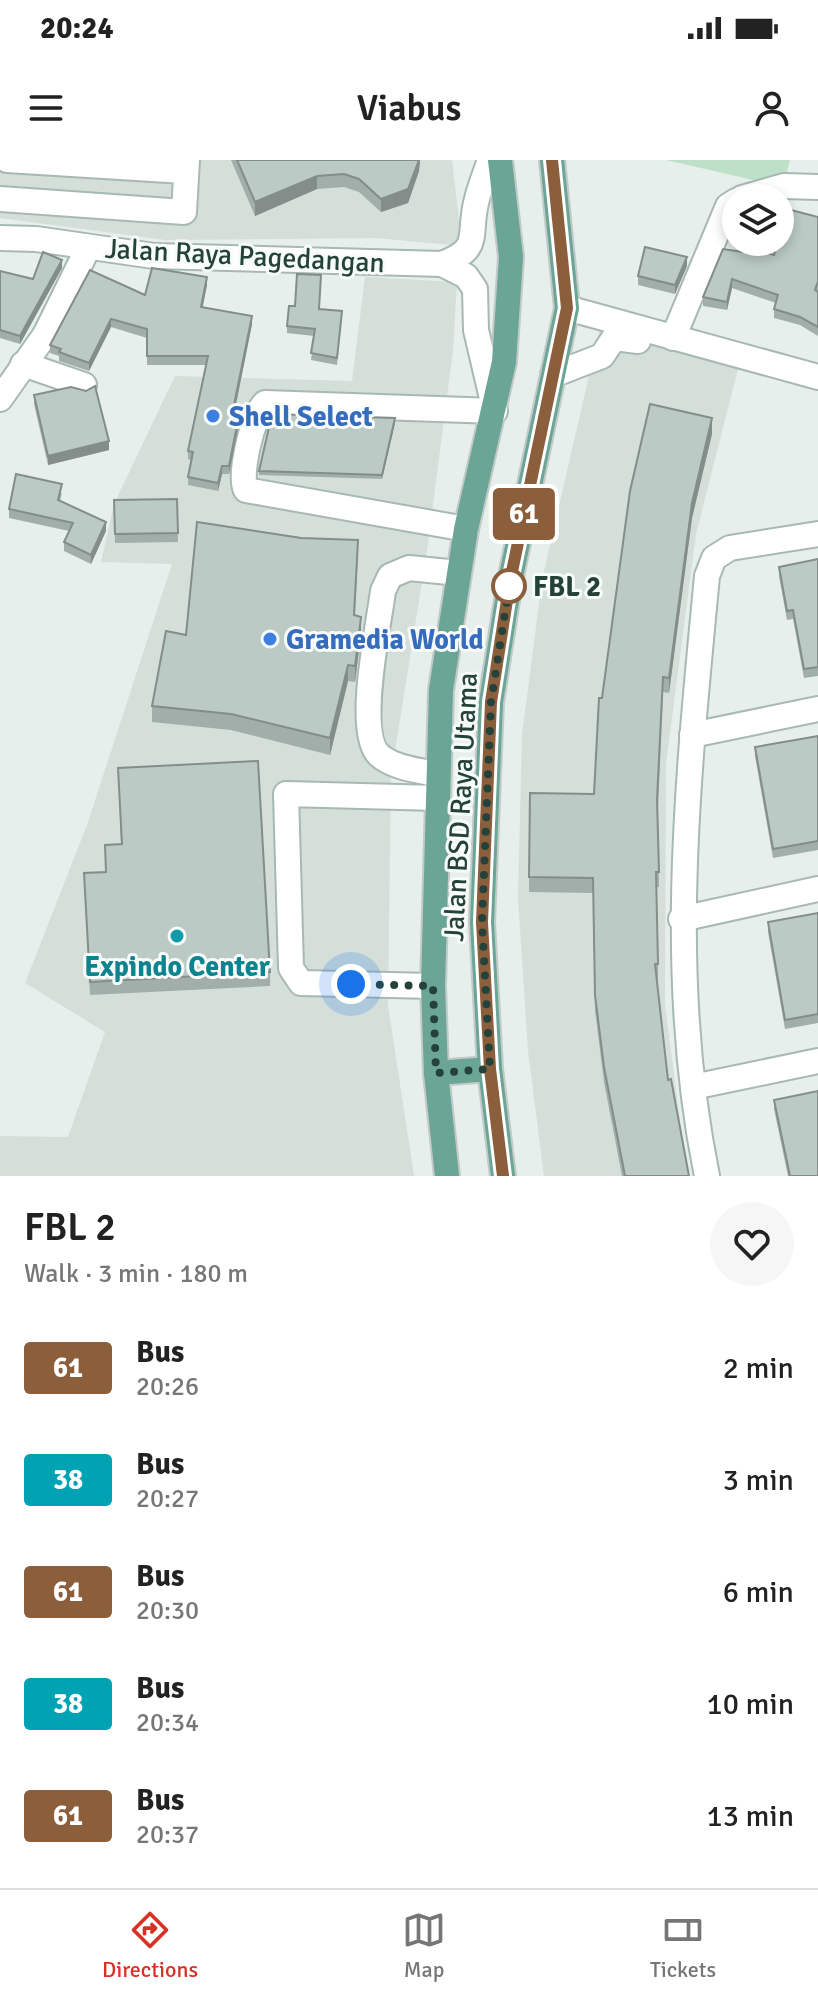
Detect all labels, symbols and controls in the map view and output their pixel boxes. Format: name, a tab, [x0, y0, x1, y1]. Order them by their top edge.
text: 20:24	[40, 10, 114, 47]
icon: menu	[24, 86, 68, 130]
text: Viabus	[357, 86, 461, 131]
icon: person	[750, 86, 794, 130]
map controls	[722, 184, 794, 256]
button: layers	[722, 184, 794, 256]
street label: Jalan Raya Pagedangan	[104, 232, 386, 280]
place label: Shell Select	[229, 400, 373, 434]
marker: Shell Select	[204, 407, 222, 425]
line badge: 61	[488, 488, 560, 540]
text: 61	[509, 497, 539, 531]
marker: FBL 2	[492, 569, 526, 603]
place label: FBL 2	[533, 570, 601, 604]
place label: Gramedia World	[286, 623, 484, 657]
marker: Gramedia World	[261, 630, 279, 648]
street label: Jalan BSD Raya Utama	[437, 672, 485, 943]
marker: Expindo Center	[168, 927, 186, 945]
place label: Expindo Center	[84, 950, 271, 984]
your location	[331, 964, 371, 1004]
button: heart	[710, 1202, 794, 1286]
text: FBL 2	[24, 1204, 116, 1251]
text: Walk · 3 min · 180 m	[24, 1258, 248, 1290]
text: Bus	[136, 1334, 184, 1371]
text: 2 min	[723, 1350, 794, 1387]
text: 61	[53, 1351, 83, 1385]
text: 20:26	[136, 1371, 199, 1403]
text: Bus	[136, 1446, 184, 1483]
text: 3 min	[723, 1462, 794, 1499]
text: 38	[53, 1463, 83, 1497]
text: 20:27	[136, 1483, 199, 1515]
text: Bus	[136, 1558, 184, 1595]
text: 6 min	[723, 1574, 794, 1611]
text: 61	[53, 1575, 83, 1609]
text: 20:30	[136, 1595, 199, 1627]
text: Bus	[136, 1670, 184, 1707]
text: 10 min	[707, 1686, 794, 1723]
text: 38	[53, 1687, 83, 1721]
text: 20:34	[136, 1707, 199, 1739]
text: Bus	[136, 1782, 184, 1819]
text: 13 min	[707, 1798, 794, 1835]
text: 61	[53, 1799, 83, 1833]
text: 20:37	[136, 1819, 199, 1851]
tab: Directions	[102, 1908, 198, 1983]
tab: Map	[402, 1908, 446, 1983]
tab: Tickets	[650, 1908, 716, 1983]

